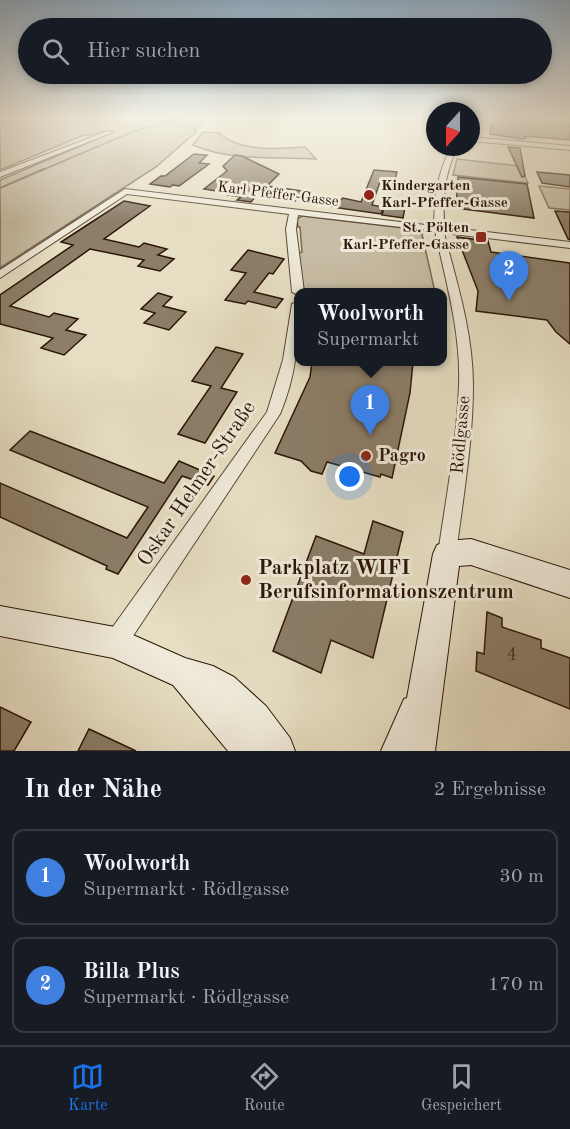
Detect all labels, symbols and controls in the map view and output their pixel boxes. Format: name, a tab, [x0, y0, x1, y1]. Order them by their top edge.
search box	[18, 18, 552, 84]
icon: search	[39, 35, 72, 68]
text: Hier suchen	[87, 40, 200, 62]
north arrow	[426, 102, 480, 156]
place label: Kindergarten Karl-Pfeffer-Gasse	[381, 179, 508, 211]
street label: Karl Pfeffer-Gasse	[217, 180, 339, 210]
marker: Kindergarten Karl-Pfeffer-Gasse	[362, 188, 376, 202]
place label: St. Pölten Karl-Pfeffer-Gasse	[342, 221, 469, 253]
marker: St. Pölten Karl-Pfeffer-Gasse	[474, 230, 488, 244]
pin: 2	[490, 252, 528, 301]
popup	[294, 288, 447, 366]
text: Woolworth	[317, 303, 424, 325]
text: Supermarkt	[317, 330, 419, 350]
pin: 1	[350, 386, 389, 435]
street label: Rödlgasse	[449, 395, 473, 475]
street label: Oskar Helmer-Straße	[134, 398, 260, 570]
place label: Pagro	[378, 447, 426, 465]
marker: Pagro	[359, 449, 373, 463]
your location	[335, 462, 364, 491]
place label: Parkplatz WIFI Berufsinformationszentrum	[258, 558, 514, 603]
marker: Parkplatz WIFI Berufsinformationszentrum	[239, 573, 253, 587]
house number: 4	[507, 646, 517, 664]
text: In der Nähe	[24, 777, 162, 803]
text: 2 Ergebnisse	[434, 780, 546, 800]
text: Woolworth	[83, 853, 190, 875]
text: 1	[40, 867, 51, 887]
text: 30 m	[499, 867, 544, 887]
text: Supermarkt · Rödlgasse	[83, 880, 289, 900]
text: Billa Plus	[83, 961, 180, 983]
text: 2	[40, 975, 51, 995]
text: 170 m	[488, 975, 544, 995]
text: Supermarkt · Rödlgasse	[83, 988, 289, 1008]
tab: Karte	[68, 1060, 108, 1116]
tab: Route	[244, 1060, 285, 1116]
tab: Gespeichert	[421, 1060, 502, 1116]

